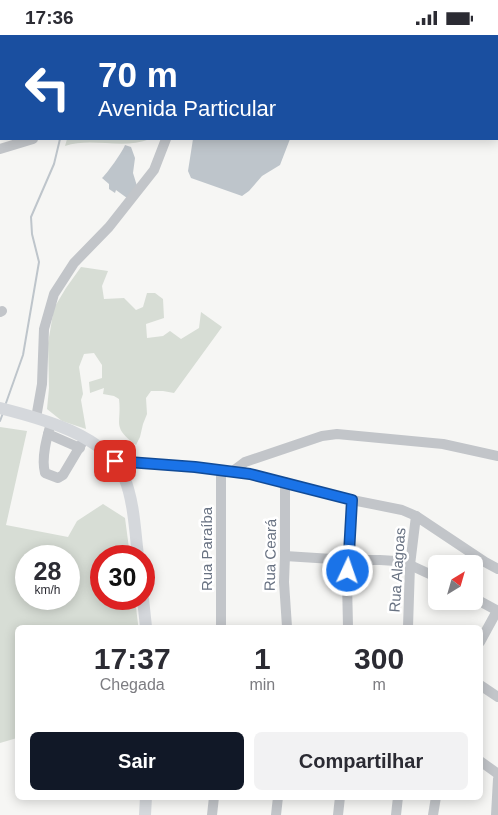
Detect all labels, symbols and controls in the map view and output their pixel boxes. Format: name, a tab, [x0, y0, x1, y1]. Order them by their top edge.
text: 17:36	[25, 7, 74, 28]
icon: left	[15, 55, 80, 120]
text: 70 m	[98, 55, 178, 94]
text: Avenida Particular	[98, 96, 276, 121]
pin	[94, 440, 136, 482]
icon: arrive	[101, 447, 129, 475]
street label: Rua Paraíba	[198, 506, 215, 591]
street label: Rua Ceará	[261, 518, 279, 591]
street label: Rua Alagoas	[386, 527, 408, 613]
position arrow	[321, 544, 373, 596]
speed limit sign: 30	[90, 545, 155, 610]
north arrow	[428, 555, 482, 610]
map controls	[428, 555, 483, 610]
text: 28	[34, 557, 61, 585]
text: km/h	[34, 583, 61, 597]
text: 17:37	[94, 642, 171, 675]
text: 1	[254, 642, 271, 675]
text: 300	[354, 642, 404, 675]
text: Chegada	[100, 676, 165, 693]
text: min	[249, 676, 275, 693]
text: m	[372, 676, 386, 693]
button: Sair	[30, 732, 244, 790]
button: Compartilhar	[254, 732, 468, 790]

